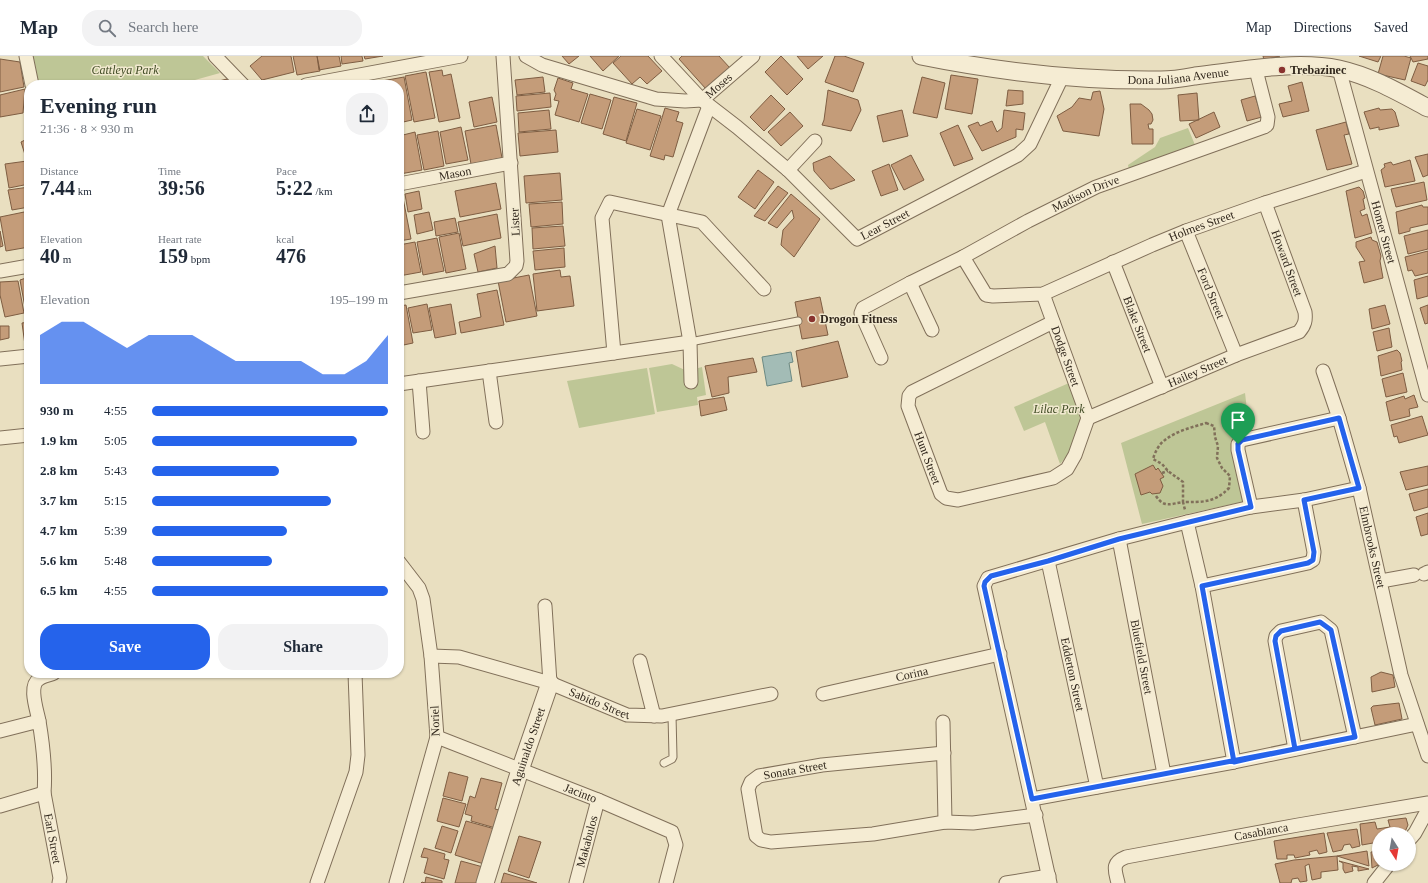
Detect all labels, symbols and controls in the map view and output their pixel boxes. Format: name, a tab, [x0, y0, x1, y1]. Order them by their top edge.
search box	[82, 10, 362, 46]
text: Map	[20, 17, 58, 38]
icon: search	[96, 17, 118, 39]
text: Search here	[128, 19, 198, 35]
text: Map	[1246, 20, 1271, 35]
text: Directions	[1293, 20, 1352, 35]
text: Saved	[1374, 20, 1408, 35]
park label: Cattleya Park	[92, 63, 159, 77]
place label: Trebazinec	[1290, 63, 1347, 77]
street label: Dona Juliana Avenue	[1127, 65, 1230, 87]
marker: Trebazinec	[1277, 65, 1287, 75]
street label: Moses	[702, 70, 735, 101]
text: Evening run	[40, 93, 157, 118]
button: share	[346, 93, 388, 135]
text: 21:36 · 8 × 930 m	[40, 121, 134, 136]
street label: Mason	[438, 164, 472, 183]
text: Distance	[40, 165, 78, 177]
text: Time	[158, 165, 181, 177]
text: Pace	[276, 165, 297, 177]
street label: Madison Drive	[1050, 172, 1121, 215]
text: 7.44	[40, 177, 75, 199]
text: 39:56	[158, 177, 205, 199]
text: 5:22	[276, 177, 313, 199]
text: km	[75, 185, 92, 197]
text: /km	[313, 185, 333, 197]
street label: Homer Street	[1368, 199, 1399, 266]
street label: Lear Street	[858, 206, 912, 243]
street label: Holmes Street	[1167, 207, 1236, 244]
street label: Lister	[507, 208, 523, 236]
street label: Howard Street	[1269, 228, 1306, 299]
text: Elevation	[40, 233, 82, 245]
text: Heart rate	[158, 233, 202, 245]
text: kcal	[276, 233, 294, 245]
text: 40	[40, 245, 60, 267]
text: 159	[158, 245, 188, 267]
text: 476	[276, 245, 306, 267]
text: m	[60, 253, 71, 265]
text: bpm	[188, 253, 210, 265]
street label: Ford Street	[1195, 266, 1228, 321]
text: Elevation	[40, 292, 90, 307]
text: 195–199 m	[329, 292, 388, 307]
street label: Blake Street	[1120, 294, 1155, 355]
place label: Drogon Fitness	[820, 312, 898, 326]
marker: Drogon Fitness	[807, 314, 817, 324]
street label: Dodge Street	[1048, 324, 1083, 389]
street label: Hailey Street	[1166, 352, 1230, 390]
park label: Lilac Park	[1033, 402, 1085, 416]
text: 930 m	[40, 403, 74, 418]
text: 4:55	[104, 403, 127, 418]
pin	[1221, 403, 1255, 444]
icon: arrive	[1227, 409, 1249, 431]
street label: Hunt Street	[911, 430, 944, 487]
text: 1.9 km	[40, 433, 78, 448]
text: 5:05	[104, 433, 127, 448]
text: 2.8 km	[40, 463, 78, 478]
text: 5:43	[104, 463, 127, 478]
text: 3.7 km	[40, 493, 78, 508]
text: 5:15	[104, 493, 127, 508]
street label: Elmbrooks Street	[1356, 505, 1388, 590]
text: 4.7 km	[40, 523, 78, 538]
text: 5:39	[104, 523, 127, 538]
text: 5.6 km	[40, 553, 78, 568]
text: 5:48	[104, 553, 127, 568]
text: 6.5 km	[40, 583, 78, 598]
text: 4:55	[104, 583, 127, 598]
street label: Bluefield Street	[1128, 618, 1156, 696]
button: Save	[40, 624, 210, 670]
button: Share	[218, 624, 388, 670]
street label: Edderton Street	[1058, 636, 1088, 713]
street label: Corina	[894, 663, 930, 684]
street label: Sabido Street	[567, 685, 630, 722]
street label: Noriel	[427, 705, 443, 737]
street label: Aguinaldo Street	[509, 705, 548, 788]
street label: Sonata Street	[762, 757, 828, 782]
street label: Jacinto	[562, 780, 599, 806]
street label: Earl Street	[41, 812, 64, 866]
street label: Makabulos	[573, 814, 601, 869]
street label: Casablanca	[1233, 820, 1290, 844]
north arrow	[1372, 827, 1416, 871]
map controls	[1372, 827, 1416, 871]

